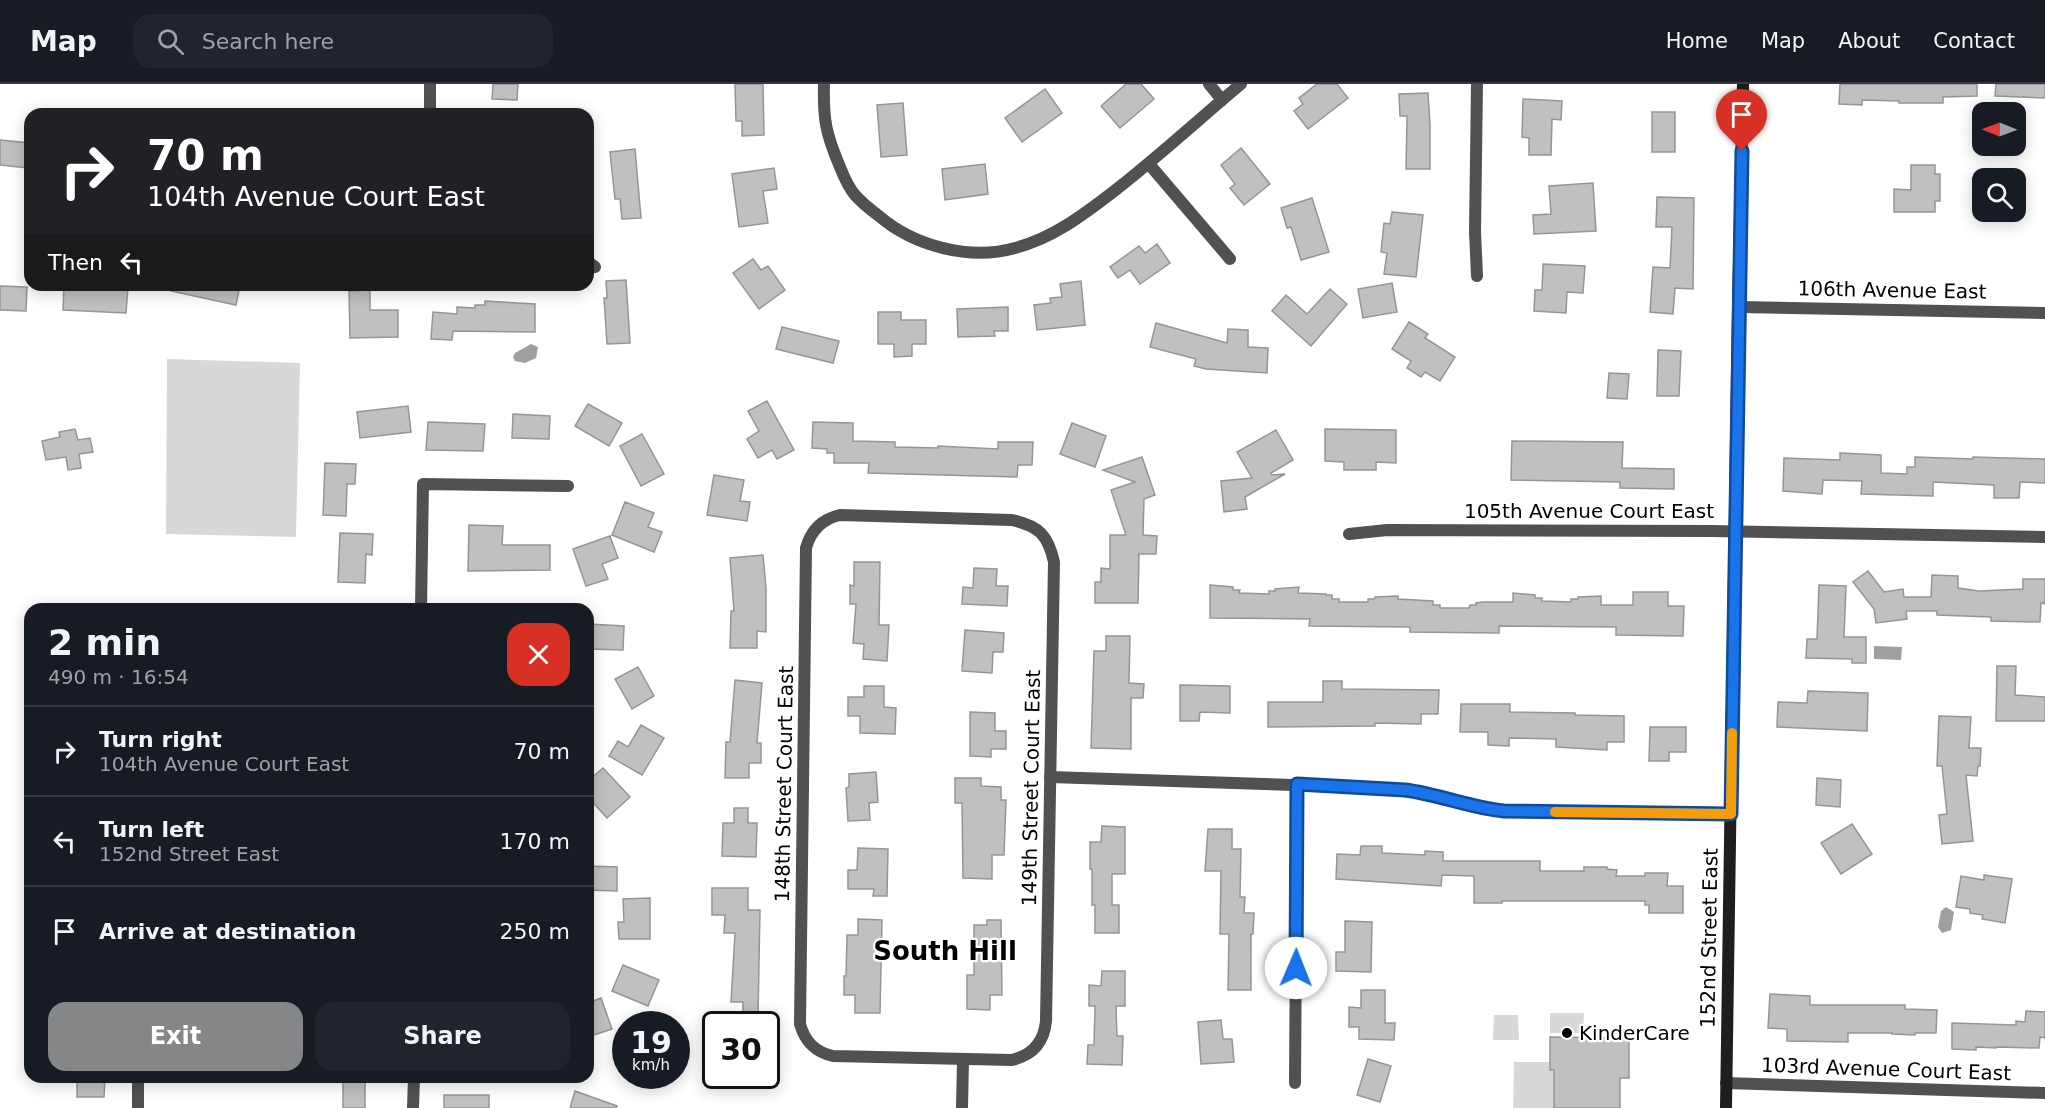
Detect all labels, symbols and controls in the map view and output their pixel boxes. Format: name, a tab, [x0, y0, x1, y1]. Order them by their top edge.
search box	[133, 14, 553, 68]
text: Map	[30, 25, 97, 58]
icon: search	[154, 25, 187, 58]
text: Search here	[202, 29, 334, 54]
text: Home	[1666, 29, 1728, 53]
text: Map	[1761, 29, 1805, 53]
text: About	[1838, 29, 1900, 53]
text: Contact	[1933, 29, 2015, 53]
pin	[1716, 89, 1767, 151]
icon: arrive	[1725, 98, 1758, 131]
north arrow	[1972, 102, 2026, 156]
map controls	[1972, 102, 2026, 222]
text: 70 m	[147, 131, 264, 180]
icon: right	[48, 132, 126, 210]
button: search	[1972, 168, 2026, 222]
text: 104th Avenue Court East	[147, 181, 485, 212]
icon: left	[115, 246, 148, 279]
text: Then	[48, 250, 103, 275]
street label: 106th Avenue East	[1797, 276, 1987, 304]
street label: 105th Avenue Court East	[1464, 499, 1714, 523]
text: 2 min	[48, 622, 161, 663]
button: close	[507, 623, 570, 686]
text: 490 m · 16:54	[48, 665, 189, 689]
street label: 148th Street Court East	[770, 665, 798, 903]
street label: 149th Street Court East	[1017, 669, 1045, 907]
text: Turn right	[99, 727, 222, 752]
icon: right	[48, 735, 81, 768]
text: 70 m	[514, 739, 570, 764]
text: 104th Avenue Court East	[99, 752, 349, 776]
text: Turn left	[99, 817, 204, 842]
icon: left	[48, 825, 81, 858]
text: 170 m	[500, 829, 570, 854]
text: 152nd Street East	[99, 842, 279, 866]
street label: 152nd Street East	[1695, 848, 1723, 1028]
icon: arrive	[48, 915, 81, 948]
text: Arrive at destination	[99, 919, 356, 944]
text: 250 m	[500, 919, 570, 944]
district label: South Hill	[873, 936, 1017, 966]
position arrow	[1264, 936, 1328, 1000]
button: Exit	[48, 1002, 303, 1071]
button: Share	[315, 1002, 570, 1071]
speed limit sign: 30	[702, 1011, 780, 1089]
place label: KinderCare	[1579, 1021, 1690, 1045]
text: 19	[630, 1025, 672, 1060]
marker: KinderCare	[1560, 1026, 1574, 1040]
street label: 103rd Avenue Court East	[1761, 1053, 2012, 1085]
text: km/h	[632, 1056, 670, 1074]

